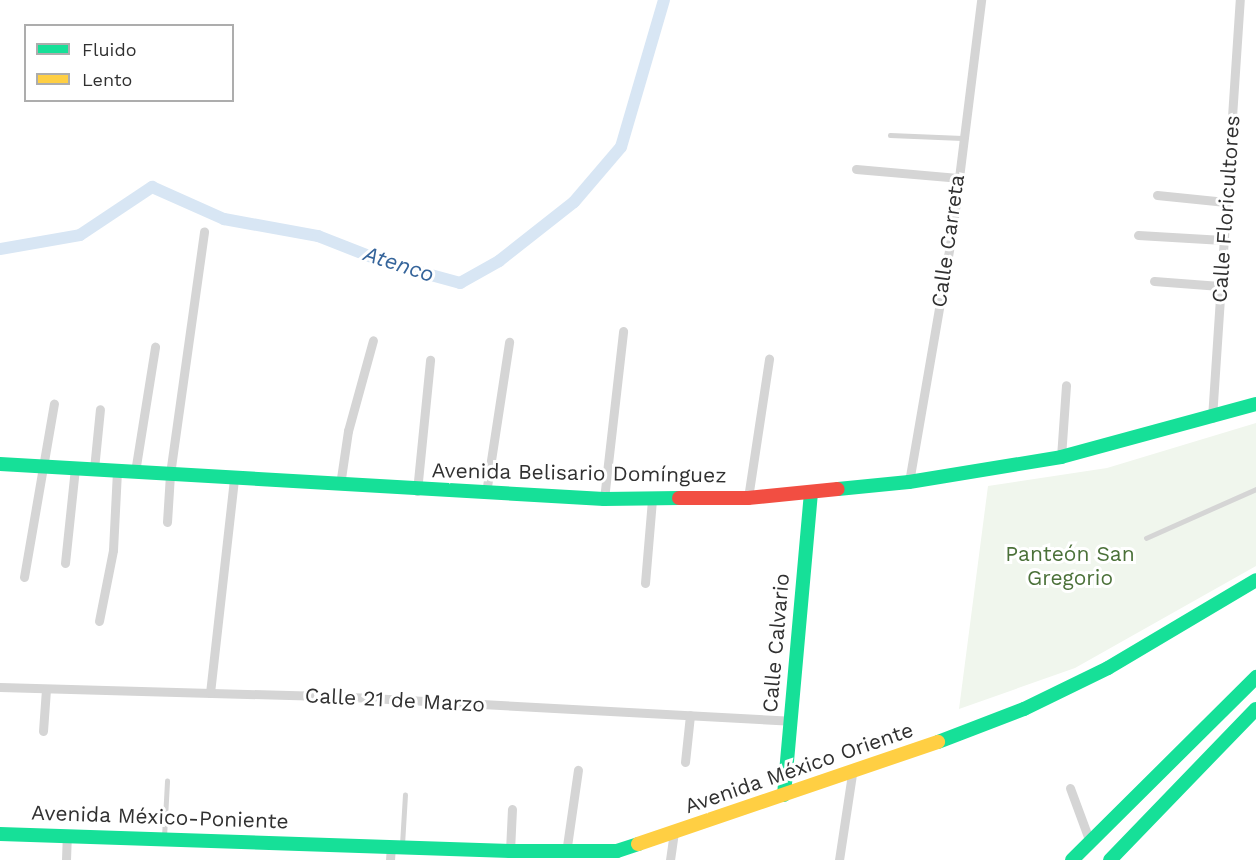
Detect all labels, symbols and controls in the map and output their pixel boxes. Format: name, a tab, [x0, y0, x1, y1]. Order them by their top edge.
legend	[24, 24, 234, 102]
text: Fluido	[82, 39, 136, 60]
text: Lento	[82, 69, 132, 90]
street label: Calle Floricultores	[1207, 114, 1245, 304]
street label: Calle Carreta	[926, 173, 970, 309]
water label: Atenco	[360, 240, 438, 288]
street label: Avenida Belisario Domínguez	[431, 458, 727, 488]
park label: Panteón San Gregorio	[1005, 541, 1135, 591]
street label: Calle Calvario	[757, 572, 795, 714]
street label: Calle 21 de Marzo	[304, 683, 486, 717]
street label: Avenida México Oriente	[681, 717, 917, 819]
street label: Avenida México-Poniente	[31, 800, 289, 834]

